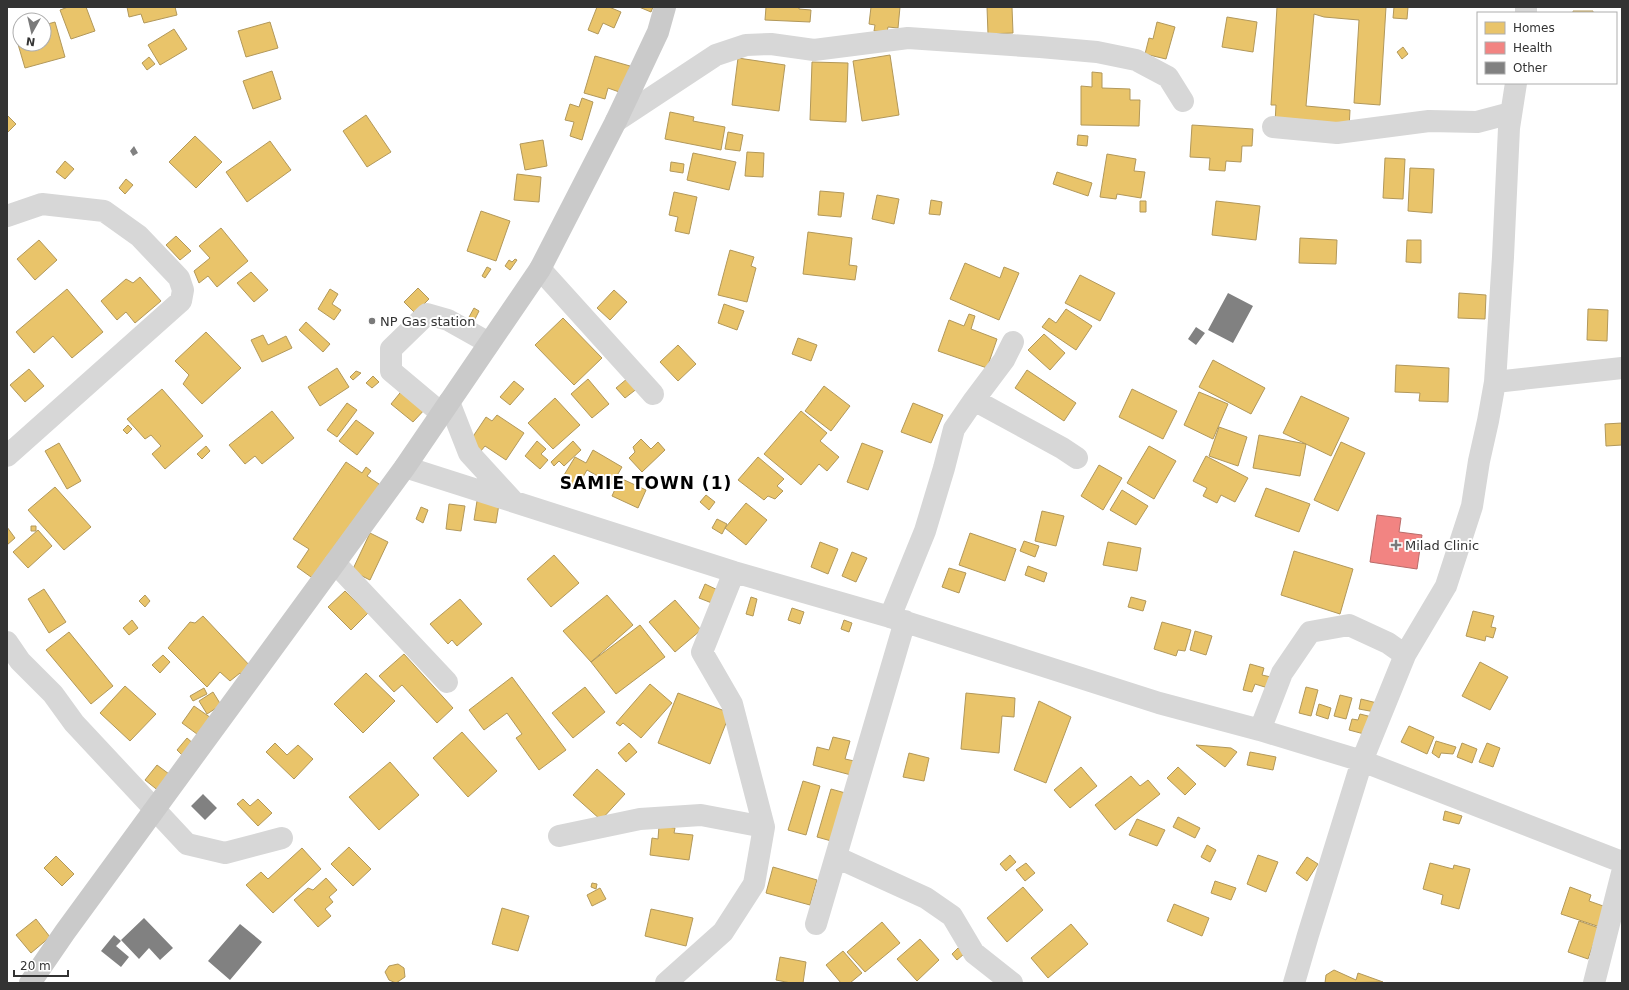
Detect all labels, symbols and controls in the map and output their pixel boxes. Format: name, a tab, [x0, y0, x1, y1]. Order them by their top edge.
north arrow	[12, 12, 52, 52]
legend	[1477, 12, 1617, 84]
text: Homes	[1513, 21, 1555, 35]
text: N	[25, 34, 36, 48]
text: Health	[1513, 41, 1552, 55]
text: Other	[1513, 61, 1547, 75]
place label: NP Gas station	[380, 314, 475, 329]
marker: NP Gas station	[367, 316, 377, 326]
district label: SAMIE TOWN (1)	[560, 473, 732, 493]
place label: Milad Clinic	[1405, 538, 1479, 553]
marker: Milad Clinic	[1390, 539, 1402, 551]
scale bar	[14, 952, 68, 978]
text: 20 m	[20, 959, 51, 973]

